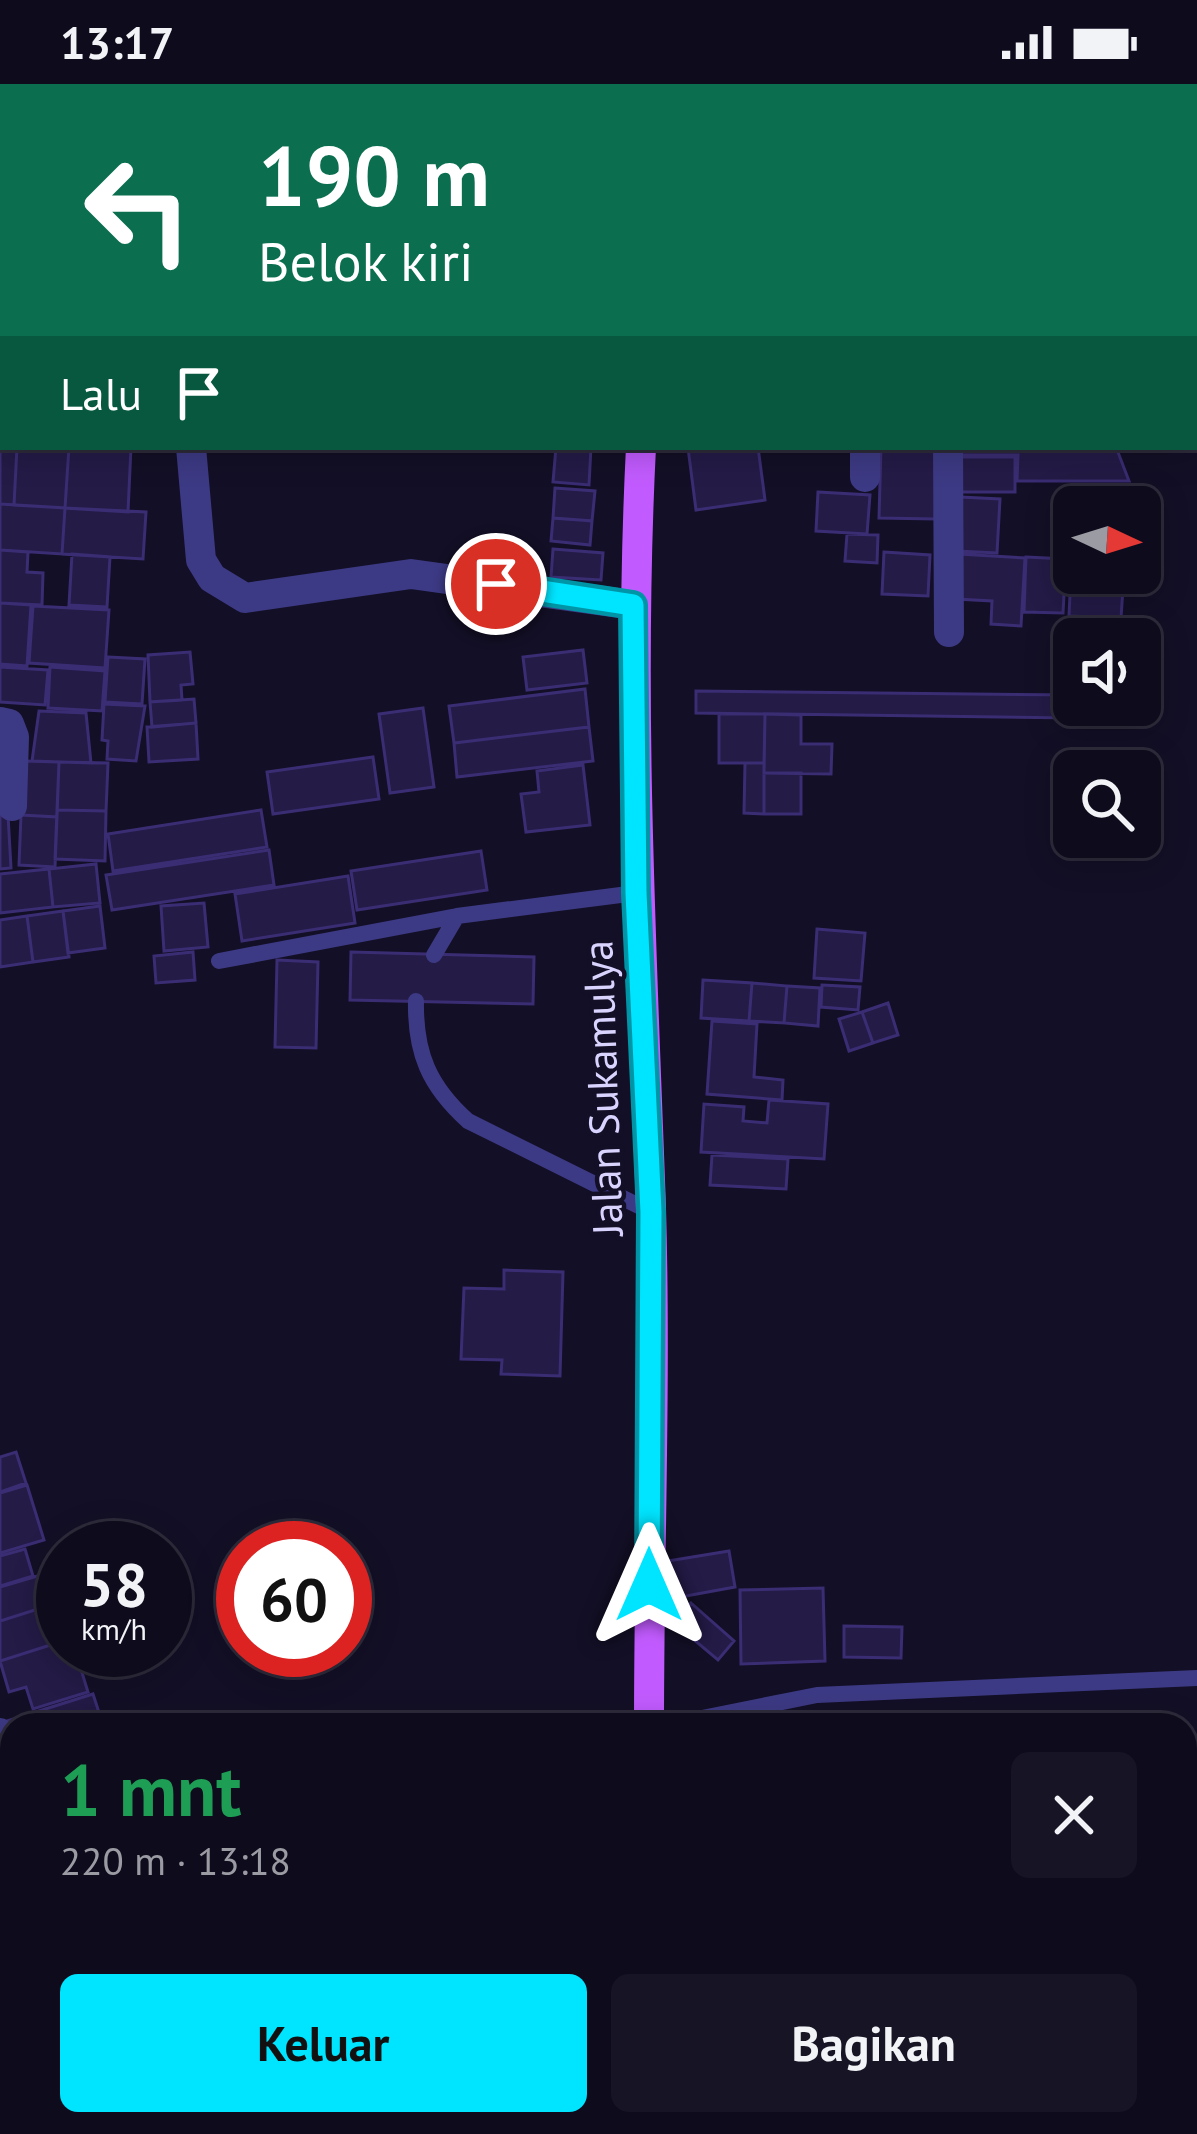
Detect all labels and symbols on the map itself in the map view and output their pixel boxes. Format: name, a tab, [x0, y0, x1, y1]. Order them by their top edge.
north arrow	[1053, 486, 1161, 594]
pin	[445, 533, 547, 635]
street label: Jalan Sukamulya	[569, 939, 635, 1239]
speed limit sign: 60	[216, 1521, 372, 1677]
position arrow	[586, 1522, 712, 1648]

